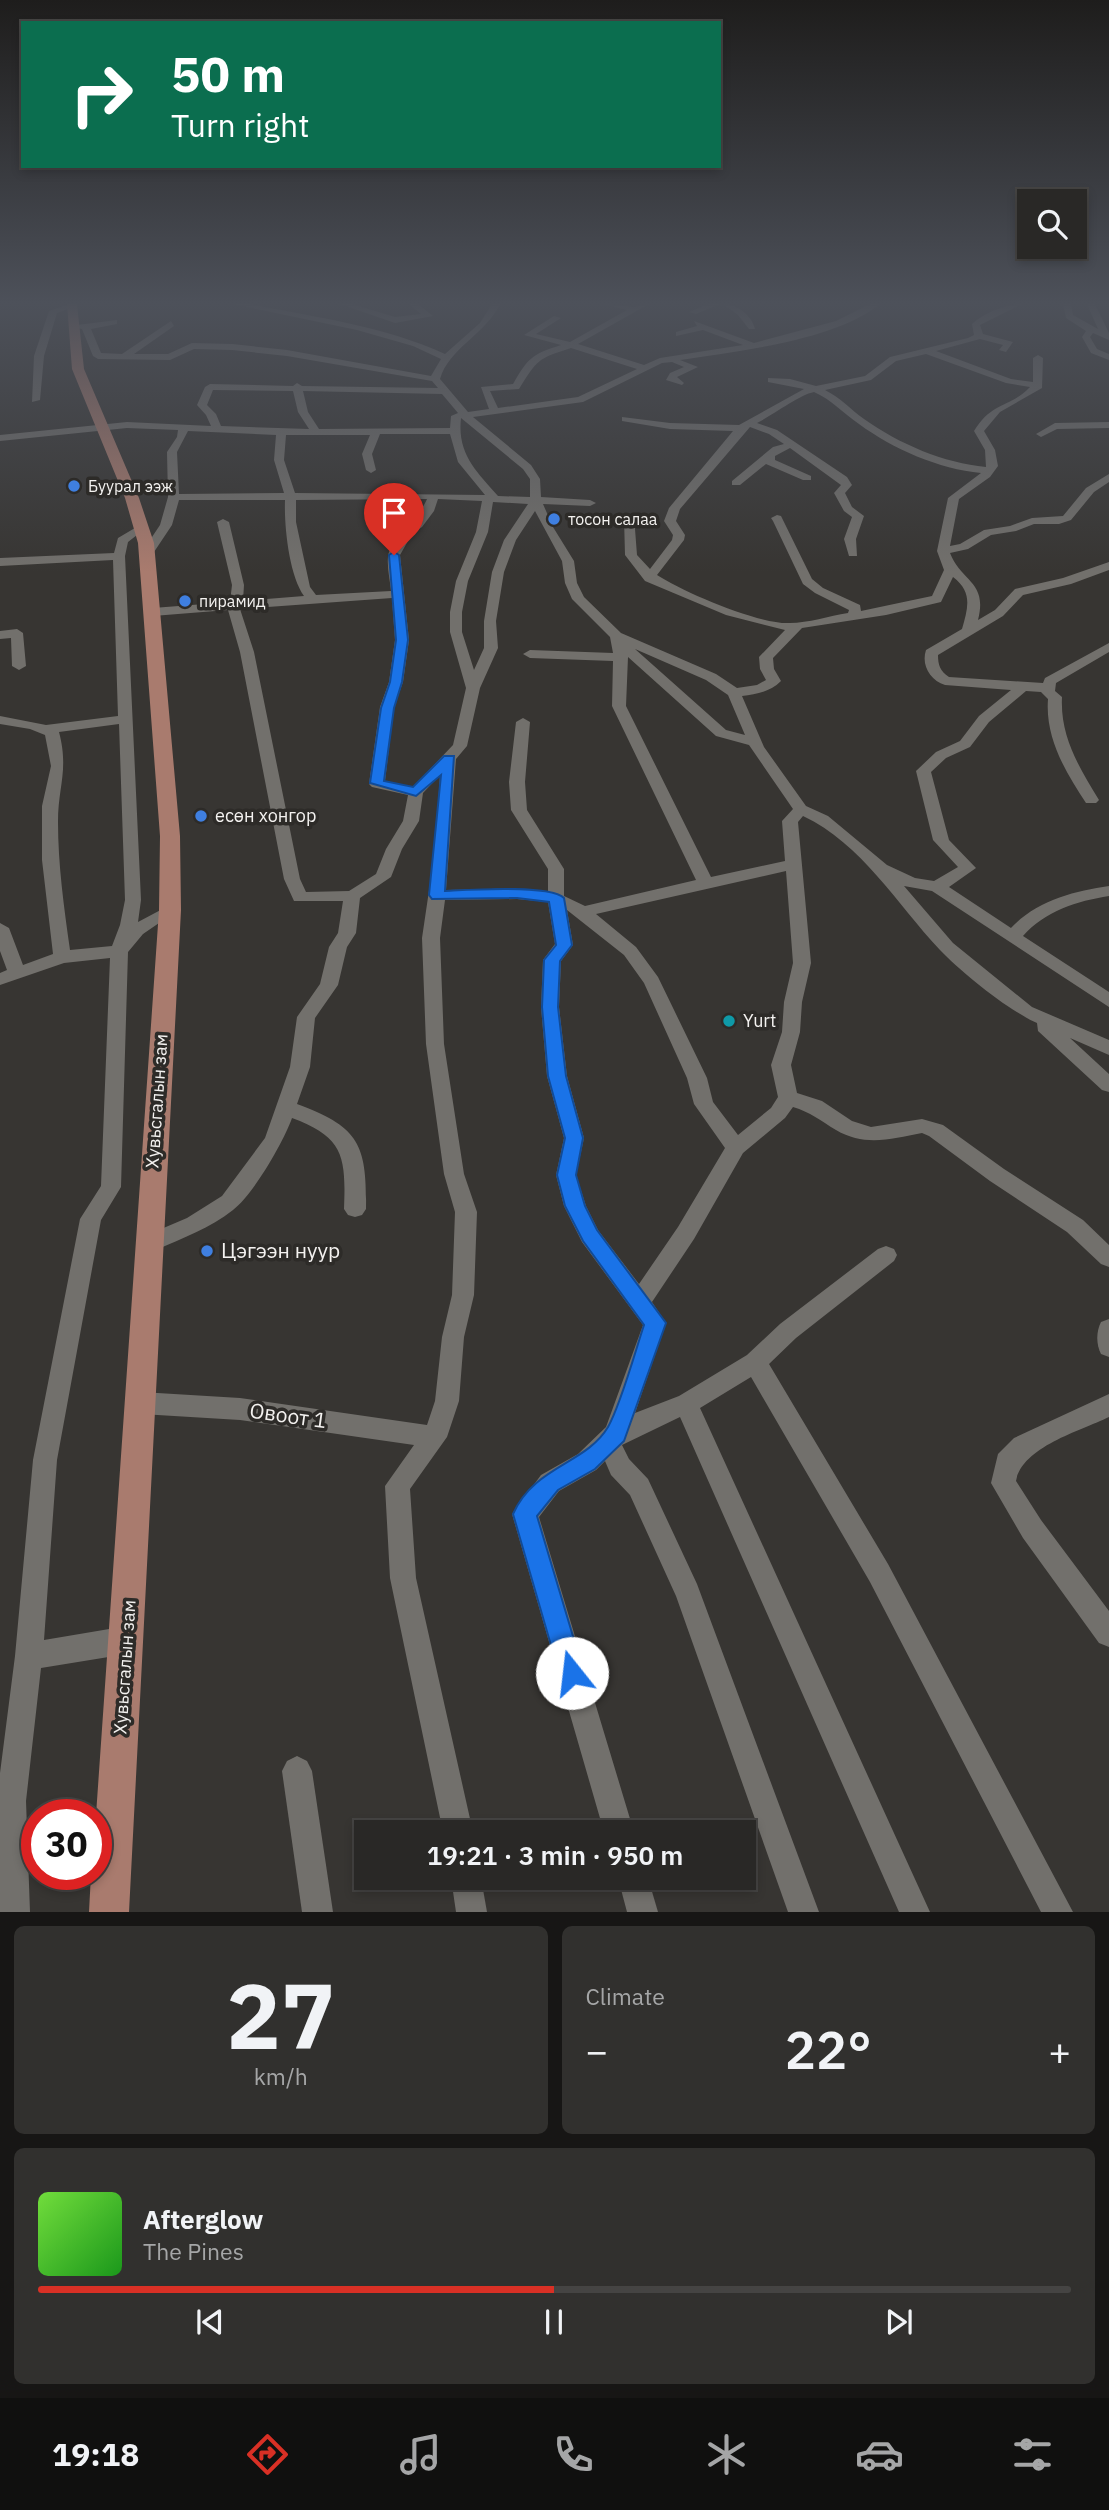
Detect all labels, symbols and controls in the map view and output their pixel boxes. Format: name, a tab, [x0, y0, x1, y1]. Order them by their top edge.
text: 50 m	[171, 42, 285, 105]
icon: right	[56, 49, 147, 140]
text: Turn right	[171, 104, 309, 146]
map controls	[1017, 189, 1087, 259]
button: search	[1017, 189, 1087, 259]
place label: Буурал ээж	[88, 476, 173, 496]
marker: Буурал ээж	[66, 478, 82, 494]
pin	[364, 483, 424, 555]
icon: arrive	[375, 494, 413, 532]
place label: тосон салаа	[568, 509, 658, 529]
marker: тосон салаа	[546, 511, 562, 527]
place label: пирамид	[199, 591, 266, 611]
marker: пирамид	[177, 593, 193, 609]
place label: есөн хонгор	[215, 804, 316, 827]
marker: есөн хонгор	[193, 808, 209, 824]
place label: Yurt	[743, 1009, 776, 1032]
marker: Yurt	[721, 1013, 737, 1029]
street label: Хувьсгалын зам	[140, 1033, 173, 1169]
place label: Цэгээн нуур	[221, 1236, 340, 1264]
marker: Цэгээн нуур	[199, 1243, 215, 1259]
street label: Овоот 1	[248, 1396, 328, 1434]
street label: Хувьсгалын зам	[108, 1599, 141, 1735]
position arrow	[535, 1636, 609, 1710]
speed limit sign: 30	[21, 1799, 112, 1890]
text: 19:21 · 3 min · 950 m	[427, 1838, 683, 1872]
text: 27	[226, 1956, 335, 2074]
text: Climate	[586, 1981, 665, 2011]
text: 22°	[785, 2016, 872, 2083]
text: −	[586, 2026, 608, 2075]
text: +	[1048, 2026, 1071, 2075]
text: km/h	[254, 2061, 308, 2091]
text: Afterglow	[143, 2202, 263, 2236]
text: The Pines	[143, 2236, 244, 2266]
icon: previous	[191, 2303, 229, 2341]
icon: pause	[535, 2303, 573, 2341]
icon: next	[880, 2303, 918, 2341]
icon: directions	[243, 2430, 292, 2479]
icon: music	[396, 2430, 445, 2479]
icon: phone	[549, 2430, 598, 2479]
icon: climate	[702, 2430, 751, 2479]
icon: car	[855, 2430, 904, 2479]
icon: filters	[1008, 2430, 1057, 2479]
text: 19:18	[52, 2433, 139, 2475]

